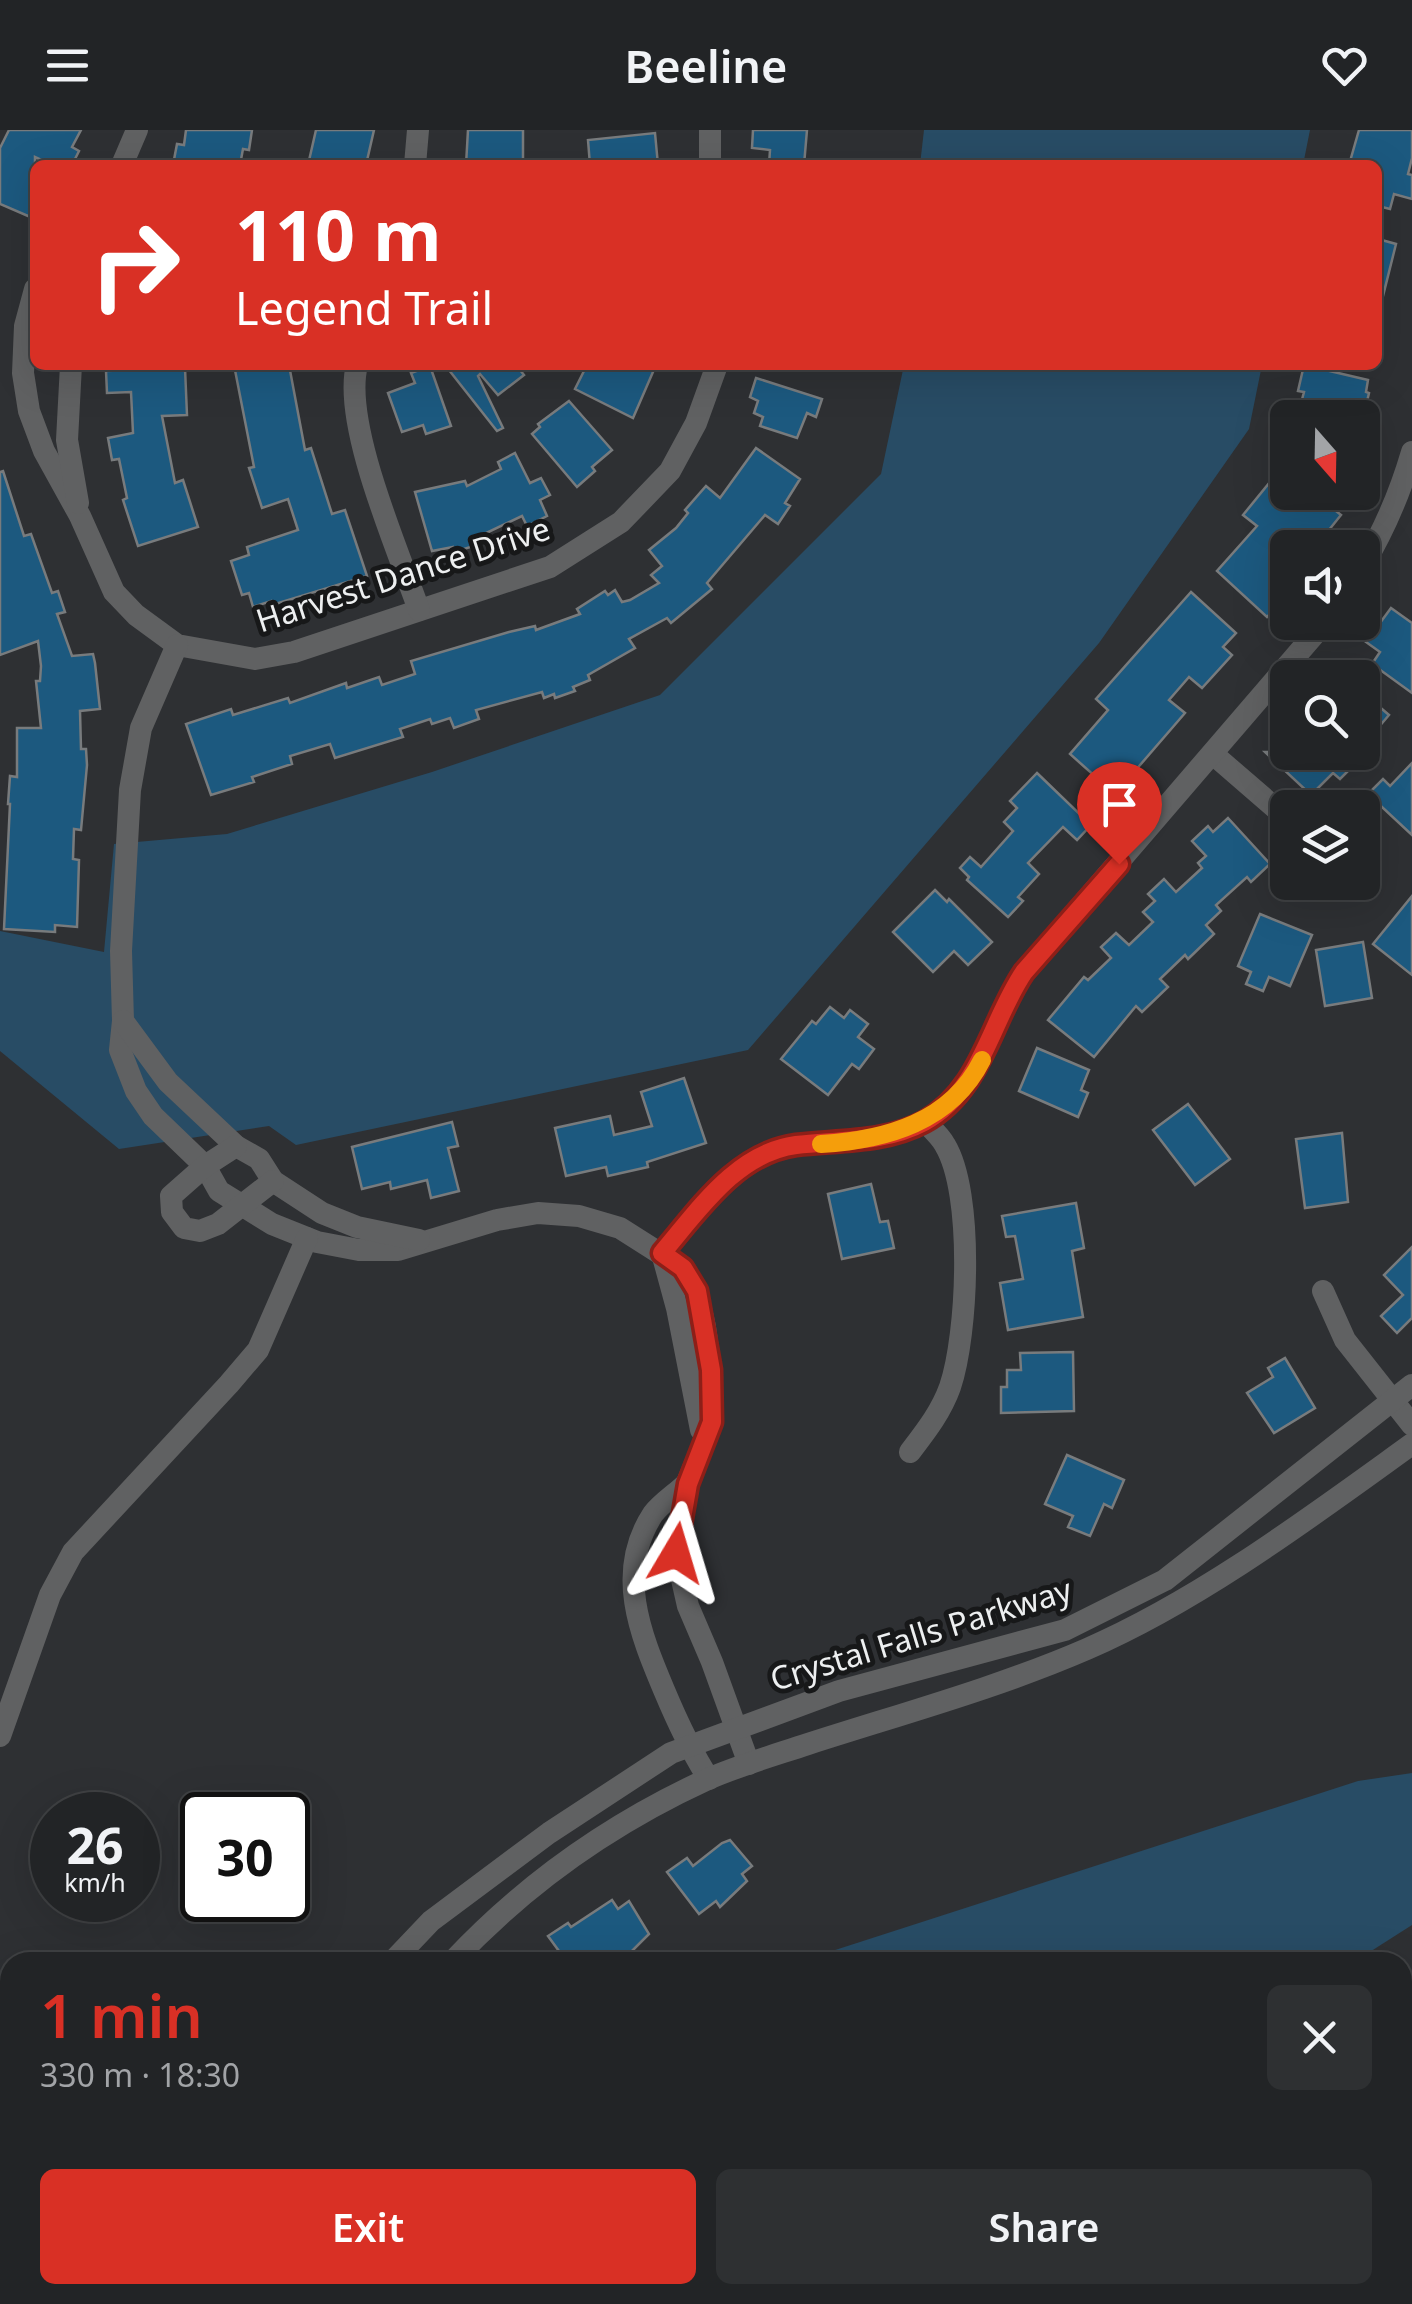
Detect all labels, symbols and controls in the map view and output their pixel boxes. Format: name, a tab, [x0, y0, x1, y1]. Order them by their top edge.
text: Beeline	[625, 35, 787, 96]
icon: menu	[40, 38, 95, 93]
icon: heart	[1317, 38, 1372, 93]
text: 110 m	[235, 186, 442, 282]
icon: right	[70, 200, 200, 330]
text: Legend Trail	[235, 277, 493, 338]
north arrow	[1270, 400, 1380, 510]
map controls	[1270, 400, 1380, 900]
street label: Harvest Dance Drive	[250, 506, 555, 641]
button: sound	[1270, 530, 1380, 640]
button: search	[1270, 660, 1380, 770]
pin	[1077, 762, 1162, 865]
icon: arrive	[1092, 777, 1147, 832]
button: layers	[1270, 790, 1380, 900]
position arrow	[624, 1501, 728, 1605]
street label: Crystal Falls Parkway	[765, 1567, 1077, 1700]
speed limit sign: 30	[180, 1792, 310, 1922]
text: 26	[66, 1811, 124, 1879]
text: km/h	[64, 1865, 126, 1899]
text: 1 min	[40, 1974, 203, 2056]
button: close	[1267, 1985, 1372, 2090]
text: 330 m · 18:30	[40, 2053, 240, 2096]
button: Exit	[40, 2169, 696, 2284]
button: Share	[716, 2169, 1372, 2284]

